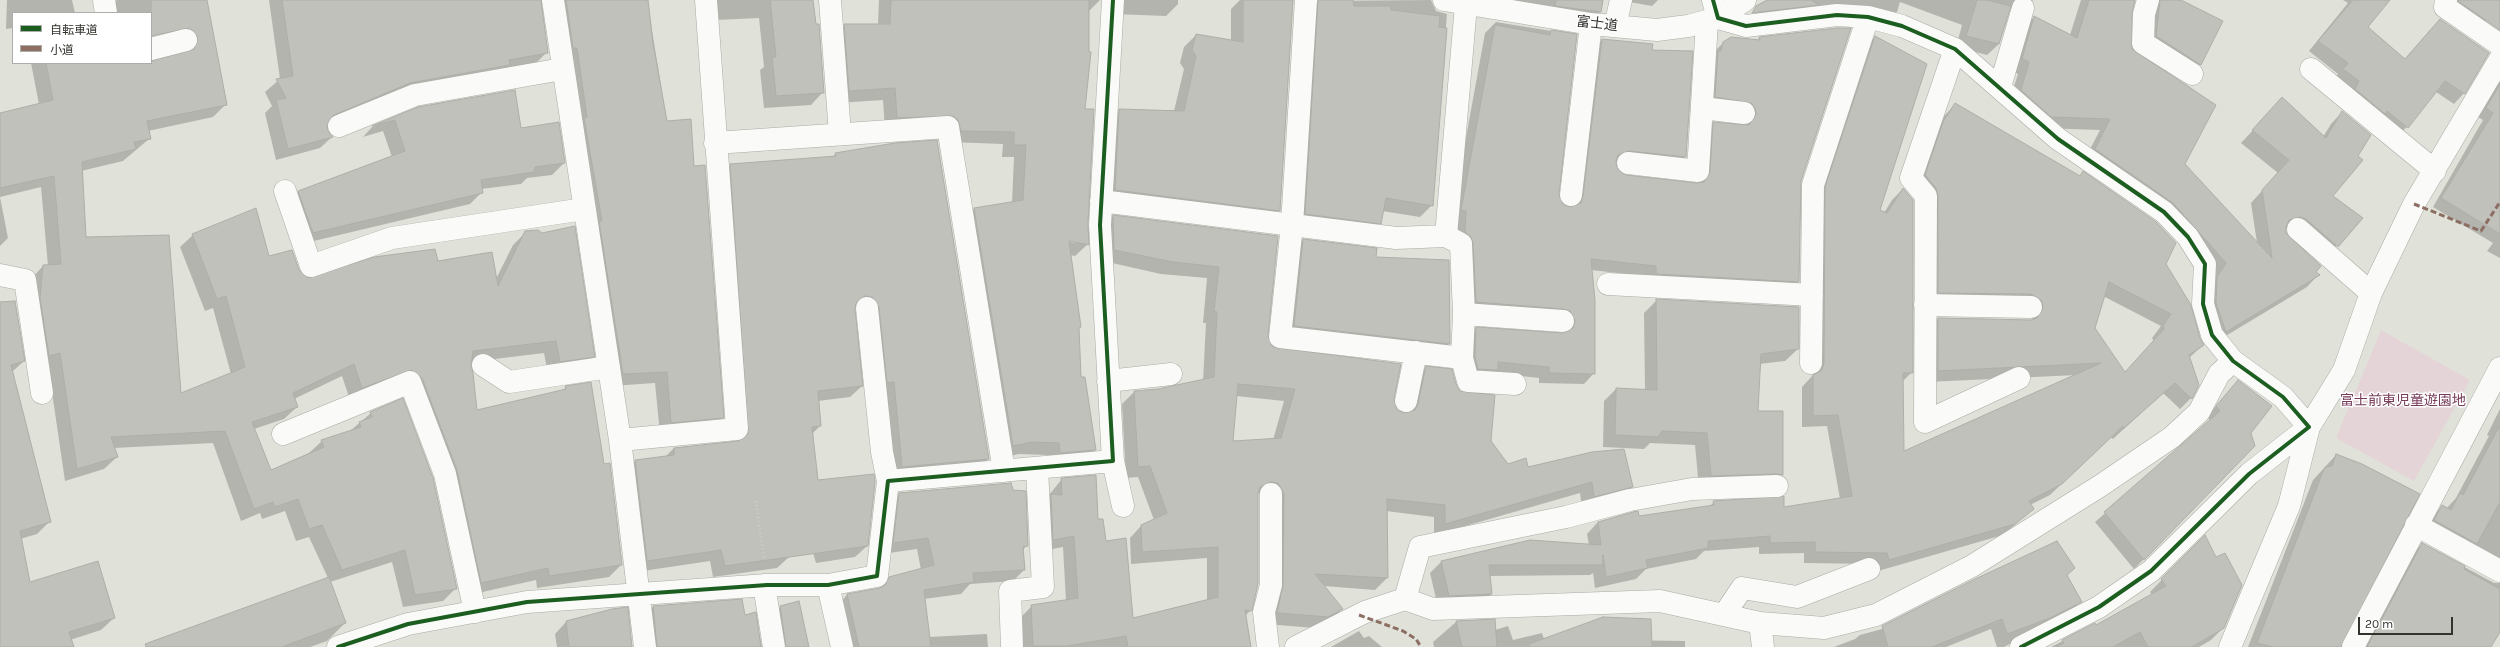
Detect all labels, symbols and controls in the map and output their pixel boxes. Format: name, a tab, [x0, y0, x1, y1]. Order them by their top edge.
legend	[12, 12, 152, 64]
street label: 富士道	[1575, 13, 1619, 35]
text: 自転車道	[50, 23, 98, 37]
text: 小道	[50, 43, 74, 57]
park label: 富士前東児童遊園地	[2340, 393, 2466, 409]
scale bar	[2360, 609, 2455, 635]
text: 20 m	[2365, 617, 2393, 631]

